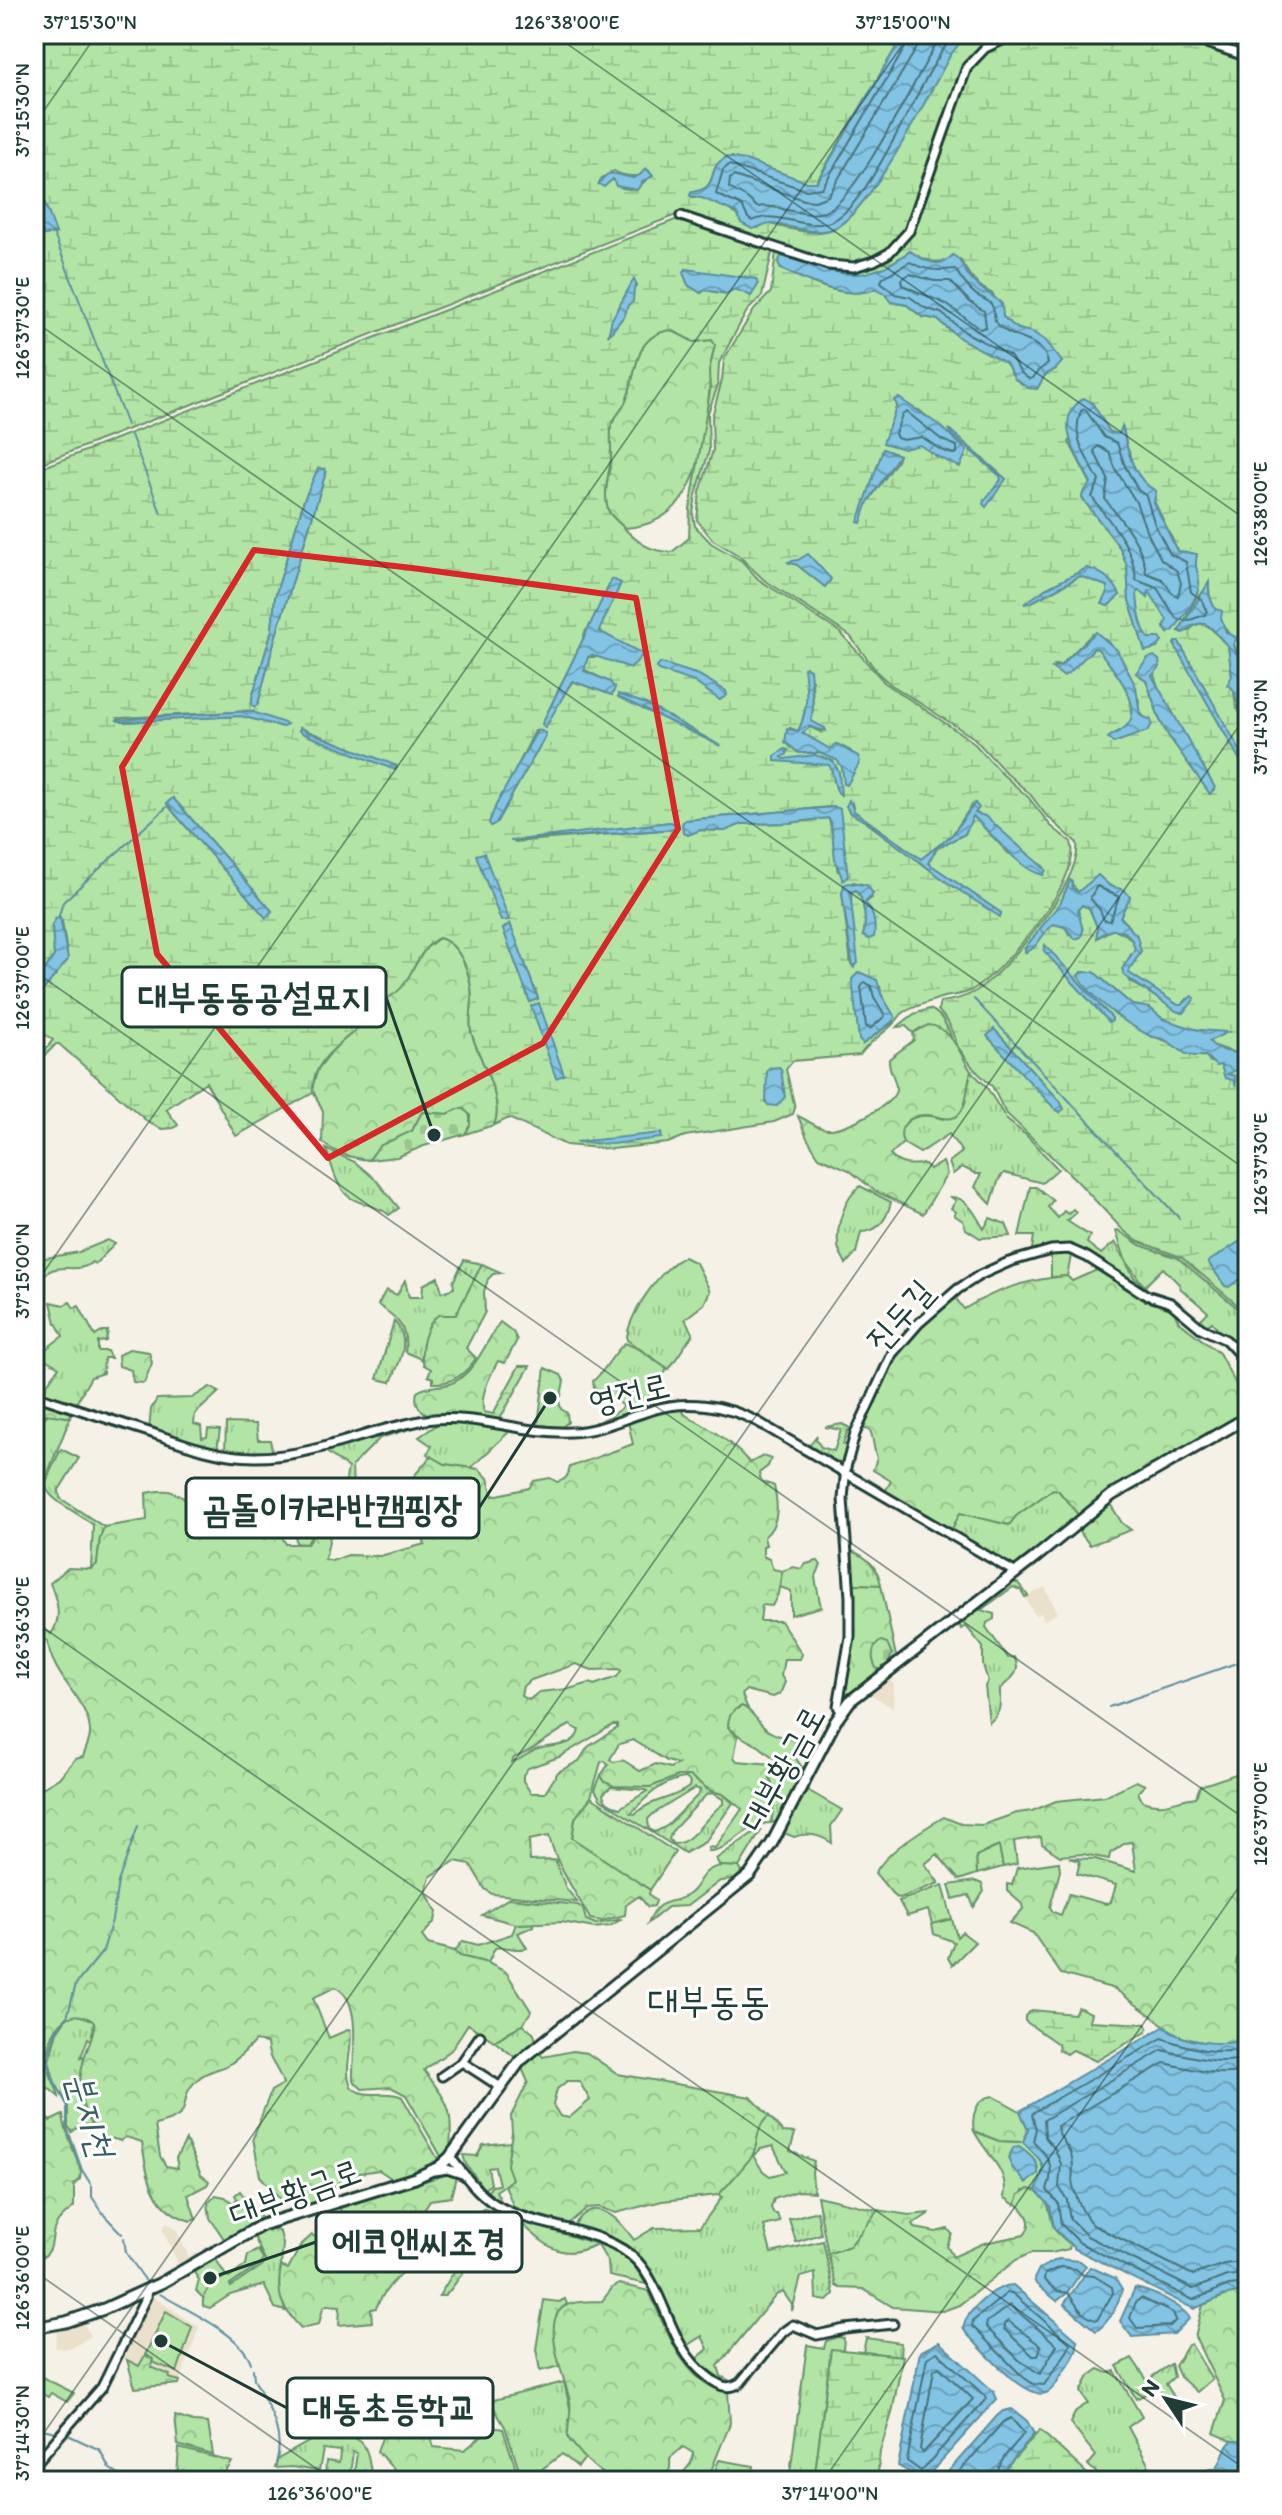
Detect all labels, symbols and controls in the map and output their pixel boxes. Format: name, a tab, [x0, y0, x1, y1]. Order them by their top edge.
text: 37°15'30"N	[43, 10, 137, 34]
text: 126°38'00"E	[515, 10, 619, 34]
text: 37°15'00"N	[855, 10, 951, 34]
text: 37°15'30"N	[10, 63, 34, 157]
text: 126°37'30"E	[10, 277, 34, 379]
text: 126°38'00"E	[1248, 462, 1272, 566]
text: 37°14'30"N	[1248, 679, 1272, 775]
text: 126°37'00"E	[10, 926, 34, 1030]
callout: 대부동동공설묘지	[122, 967, 386, 1027]
text: 대부동동공설묘지	[138, 975, 370, 1018]
text: 126°37'30"E	[1248, 1113, 1272, 1215]
text: 37°15'00"N	[10, 1223, 34, 1319]
street label: 진두길	[857, 1271, 942, 1360]
street label: 영전로	[585, 1364, 674, 1423]
callout: 곰돌이카라반캠핑장	[186, 1478, 479, 1538]
text: 곰돌이카라반캠핑장	[202, 1487, 462, 1530]
text: 126°36'30"E	[10, 1576, 34, 1680]
street label: 대부황금로	[731, 1698, 834, 1838]
text: 126°37'00"E	[1248, 1762, 1272, 1866]
district label: 대부동동	[648, 1978, 770, 2024]
water label: 분지천	[57, 2066, 125, 2165]
street label: 대부황금로	[224, 2150, 366, 2235]
callout: 에코앤씨조경	[316, 2212, 522, 2272]
text: 에코앤씨조경	[332, 2220, 506, 2263]
text: 126°36'00"E	[10, 2226, 34, 2330]
north arrow	[1126, 2359, 1206, 2439]
text: N	[1135, 2374, 1165, 2402]
callout: 대동초등학교	[287, 2378, 493, 2438]
text: 37°14'30"N	[10, 2385, 34, 2481]
text: 대동초등학교	[303, 2386, 477, 2429]
text: 126°36'00"E	[268, 2481, 372, 2505]
text: 37°14'00"N	[781, 2481, 879, 2505]

